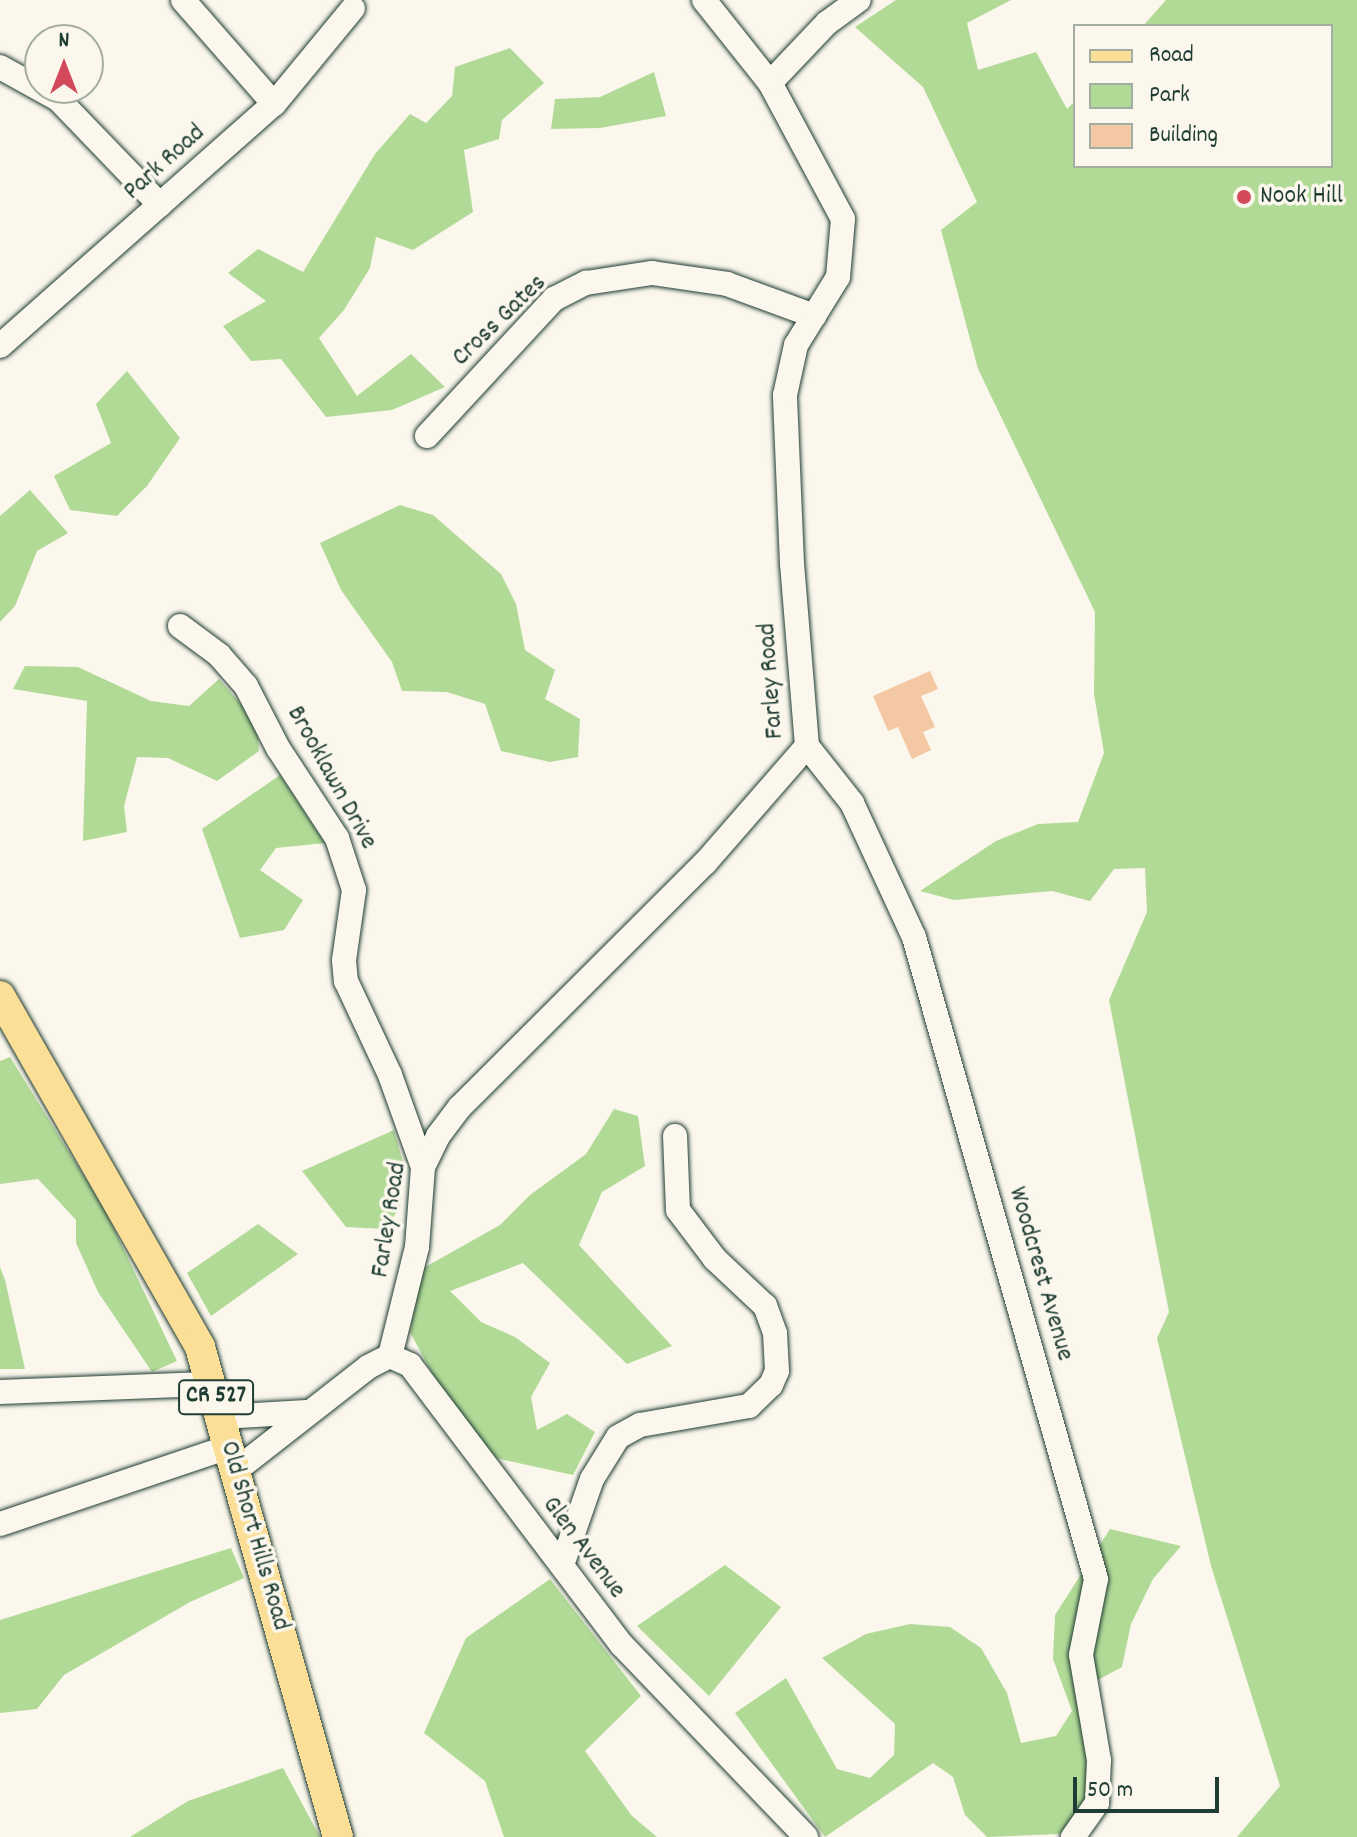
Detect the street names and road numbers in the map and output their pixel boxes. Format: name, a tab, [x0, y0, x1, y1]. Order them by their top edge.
street label: Park Road	[118, 118, 212, 208]
street label: Cross Gates	[446, 268, 554, 374]
street label: Farley Road	[752, 622, 792, 740]
street label: Brooklawn Drive	[279, 701, 383, 855]
street label: Farley Road	[366, 1160, 414, 1280]
street label: Woodcrest Avenue	[1000, 1183, 1080, 1365]
road number: CR 527	[178, 1377, 254, 1417]
street label: Old Short Hills Road	[212, 1438, 296, 1634]
street label: Glen Avenue	[534, 1491, 632, 1605]

